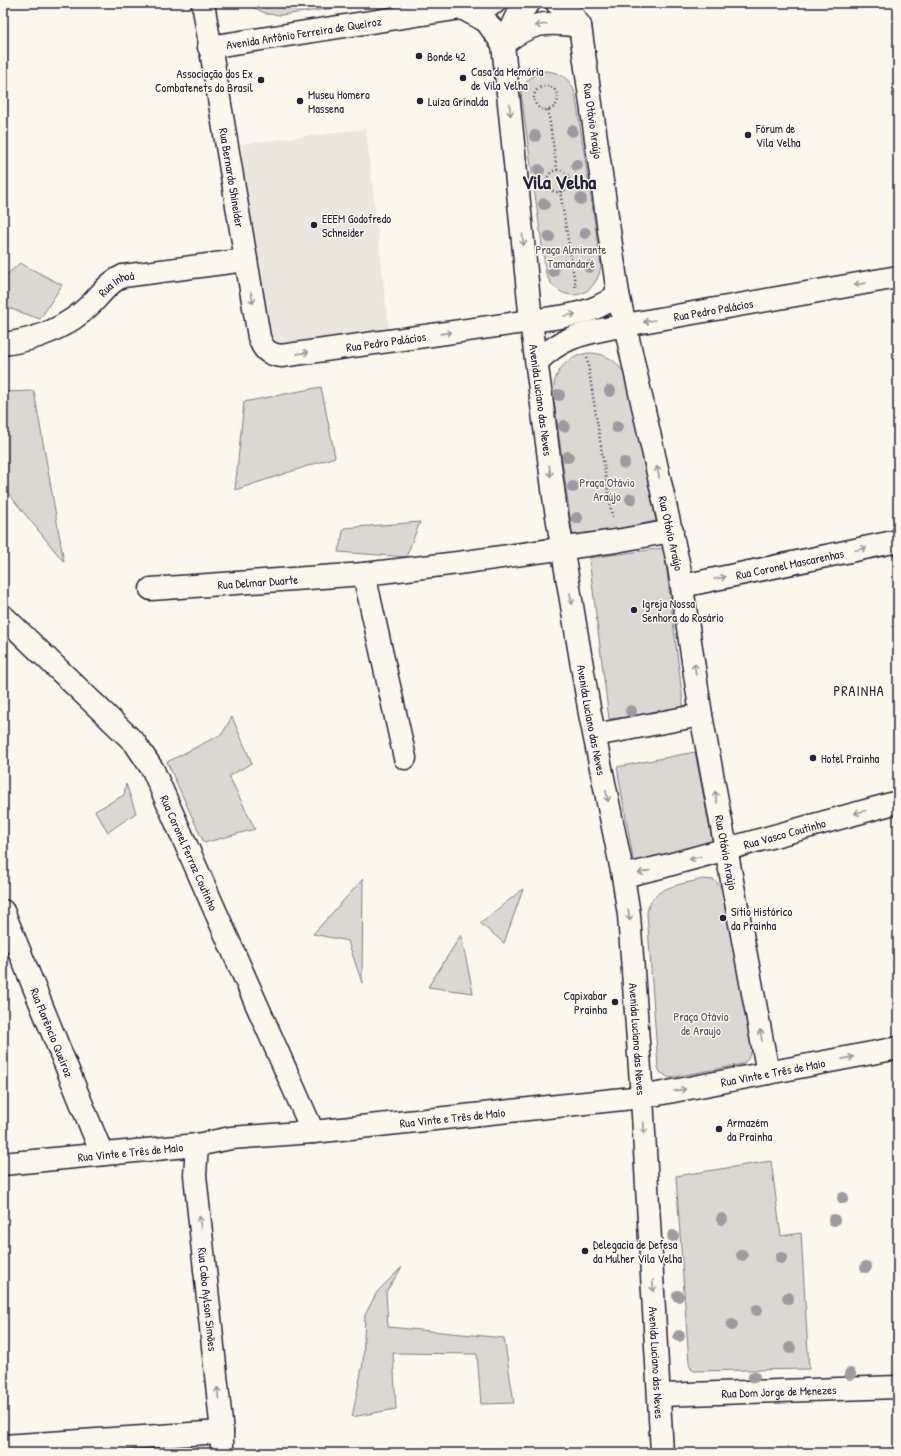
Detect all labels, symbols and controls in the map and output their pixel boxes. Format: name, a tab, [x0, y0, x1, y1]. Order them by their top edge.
street label: Avenida Antônio Ferreira de Queiroz	[225, 12, 383, 53]
one-way arrow	[535, 21, 548, 29]
place label: Bonde 42	[427, 48, 466, 65]
marker: Bonde 42	[414, 51, 424, 61]
place label: Casa da Memória de Vila Velha	[471, 63, 544, 94]
place label: Associação dos Ex Combatenets do Brasil	[155, 65, 254, 96]
marker: Casa da Memória de Vila Velha	[458, 73, 468, 83]
marker: Associação dos Ex Combatenets do Brasil	[256, 75, 266, 85]
street label: Rua Otávio Araújo	[580, 82, 607, 160]
place label: Museu Homero Massena	[308, 86, 370, 117]
place label: Luíza Grinalda	[428, 93, 489, 110]
marker: Museu Homero Massena	[295, 96, 305, 106]
marker: Luíza Grinalda	[415, 96, 425, 106]
one-way arrow	[506, 103, 514, 116]
place label: Fórum de Vila Velha	[755, 120, 801, 151]
street label: Rua Bernardo Shineider	[216, 127, 249, 229]
marker: Fórum de Vila Velha	[743, 130, 753, 140]
district label: Vila Velha	[522, 168, 596, 195]
place label: EEEM Godofredo Schneider	[322, 210, 391, 241]
marker: EEEM Godofredo Schneider	[309, 220, 319, 230]
one-way arrow	[519, 233, 527, 246]
park label: Praça Almirante Tamandaré	[536, 241, 607, 272]
street label: Rua Inhoá	[94, 266, 135, 300]
one-way arrow	[853, 280, 866, 288]
one-way arrow	[249, 291, 257, 304]
street label: Rua Pedro Palácios	[672, 294, 755, 325]
one-way arrow	[563, 311, 576, 319]
one-way arrow	[643, 317, 656, 325]
street label: Rua Pedro Palácios	[345, 327, 427, 355]
one-way arrow	[439, 329, 452, 337]
street label: Avenida Luciano das Neves	[526, 343, 557, 457]
one-way arrow	[296, 349, 309, 357]
one-way arrow	[547, 464, 554, 477]
one-way arrow	[654, 466, 661, 479]
park label: Praça Otávio Araújo	[579, 474, 635, 505]
street label: Rua Otávio Araújo	[655, 494, 688, 572]
street label: Rua Coronel Mascarenhas	[734, 544, 846, 583]
one-way arrow	[854, 545, 867, 553]
street label: Rua Delmar Duarte	[217, 570, 299, 593]
one-way arrow	[713, 574, 726, 582]
one-way arrow	[567, 592, 575, 605]
place label: Igreja Nossa Senhora do Rosário	[642, 595, 724, 626]
marker: Igreja Nossa Senhora do Rosário	[629, 605, 639, 615]
street label: Avenida Luciano das Neves	[573, 663, 611, 777]
one-way arrow	[690, 663, 698, 676]
district label: PRAINHA	[833, 681, 885, 700]
place label: Hotel Prainha	[821, 750, 880, 767]
marker: Hotel Prainha	[808, 753, 818, 763]
one-way arrow	[604, 789, 612, 802]
one-way arrow	[712, 791, 720, 804]
street label: Rua Coronel Ferraz Coutinho	[157, 792, 223, 913]
one-way arrow	[854, 809, 867, 816]
street label: Rua Otávio Araújo	[711, 814, 742, 892]
street label: Rua Vasco Coutinho	[741, 814, 828, 853]
one-way arrow	[688, 855, 701, 862]
one-way arrow	[638, 868, 651, 876]
place label: Sítio Histórico da Prainha	[731, 903, 792, 934]
one-way arrow	[625, 908, 633, 921]
marker: Sítio Histórico da Prainha	[718, 913, 728, 923]
street label: Avenida Luciano das Neves	[625, 982, 650, 1096]
street label: Rua Florêncio Queiroz	[27, 985, 78, 1079]
place label: Capixabar Prainha	[564, 987, 607, 1018]
marker: Capixabar Prainha	[610, 997, 620, 1007]
park label: Praça Otávio de Araujo	[673, 1008, 729, 1039]
one-way arrow	[757, 1029, 765, 1042]
street label: Rua Vinte e Três de Maio	[719, 1054, 827, 1090]
one-way arrow	[841, 1054, 854, 1062]
one-way arrow	[674, 1086, 687, 1094]
street label: Rua Vinte e Três de Maio	[399, 1103, 506, 1131]
place label: Armazém da Prainha	[727, 1114, 772, 1145]
one-way arrow	[640, 1121, 648, 1134]
marker: Armazém da Prainha	[714, 1124, 724, 1134]
street label: Rua Vinte e Três de Maio	[77, 1138, 184, 1165]
one-way arrow	[196, 1216, 204, 1229]
place label: Delegacia de Defesa da Mulher Vila Velha	[593, 1236, 682, 1267]
marker: Delegacia de Defesa da Mulher Vila Velha	[580, 1246, 590, 1256]
street label: Rua Cabo Aylson Simões	[194, 1247, 222, 1352]
one-way arrow	[650, 1279, 657, 1292]
street label: Avenida Luciano das Neves	[645, 1306, 669, 1419]
street label: Rua Dom Jorge de Menezes	[721, 1381, 837, 1401]
one-way arrow	[214, 1387, 221, 1400]

